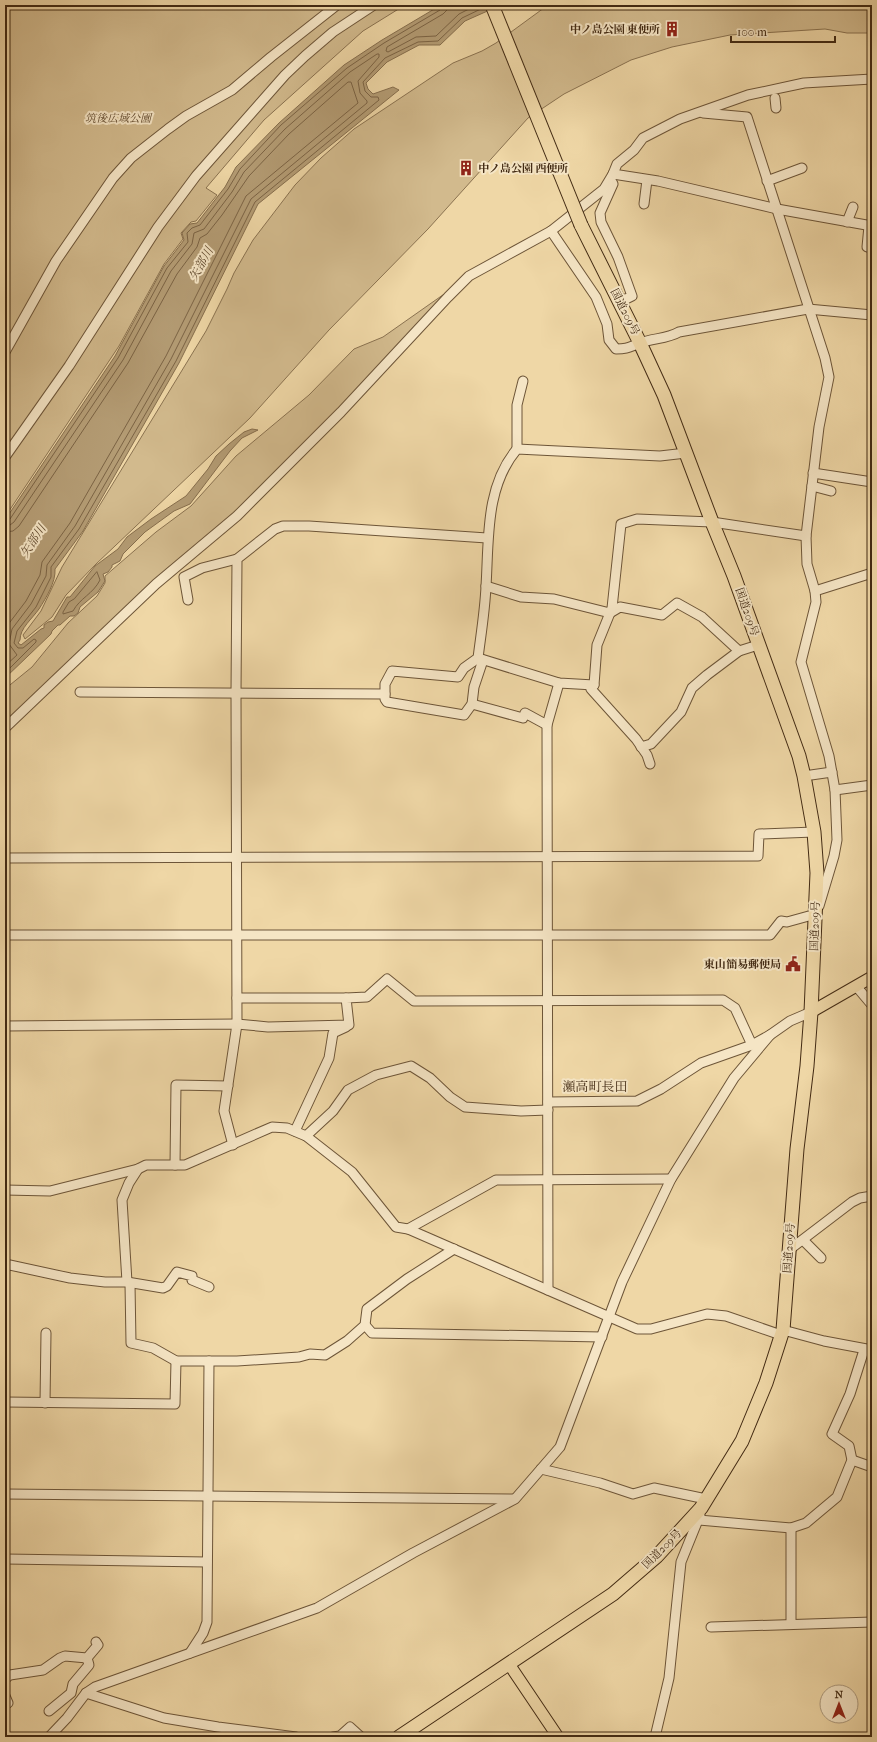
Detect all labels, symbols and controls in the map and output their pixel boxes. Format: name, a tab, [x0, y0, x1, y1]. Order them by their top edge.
scale bar	[731, 18, 835, 44]
building icon: 中ノ島公園 東便所	[663, 20, 681, 38]
place label: 中ノ島公園 東便所	[570, 23, 660, 36]
text: 100 m	[737, 25, 767, 39]
park label: 筑後広域公園	[85, 112, 153, 125]
building icon: 中ノ島公園 西便所	[457, 159, 475, 177]
place label: 中ノ島公園 西便所	[478, 162, 568, 175]
water label: 矢部川	[186, 243, 217, 283]
street label: 国道209号	[608, 287, 642, 337]
water label: 矢部川	[17, 520, 50, 560]
street label: 国道209号	[733, 586, 761, 638]
street label: 国道209号	[808, 901, 822, 951]
public building icon: 東山簡易郵便局	[784, 955, 802, 973]
place label: 東山簡易郵便局	[704, 958, 781, 971]
district label: 瀬高町長田	[562, 1079, 628, 1094]
street label: 国道209号	[781, 1222, 797, 1274]
street label: 国道209号	[640, 1527, 684, 1571]
north arrow	[819, 1684, 859, 1724]
text: N	[835, 1688, 844, 1701]

